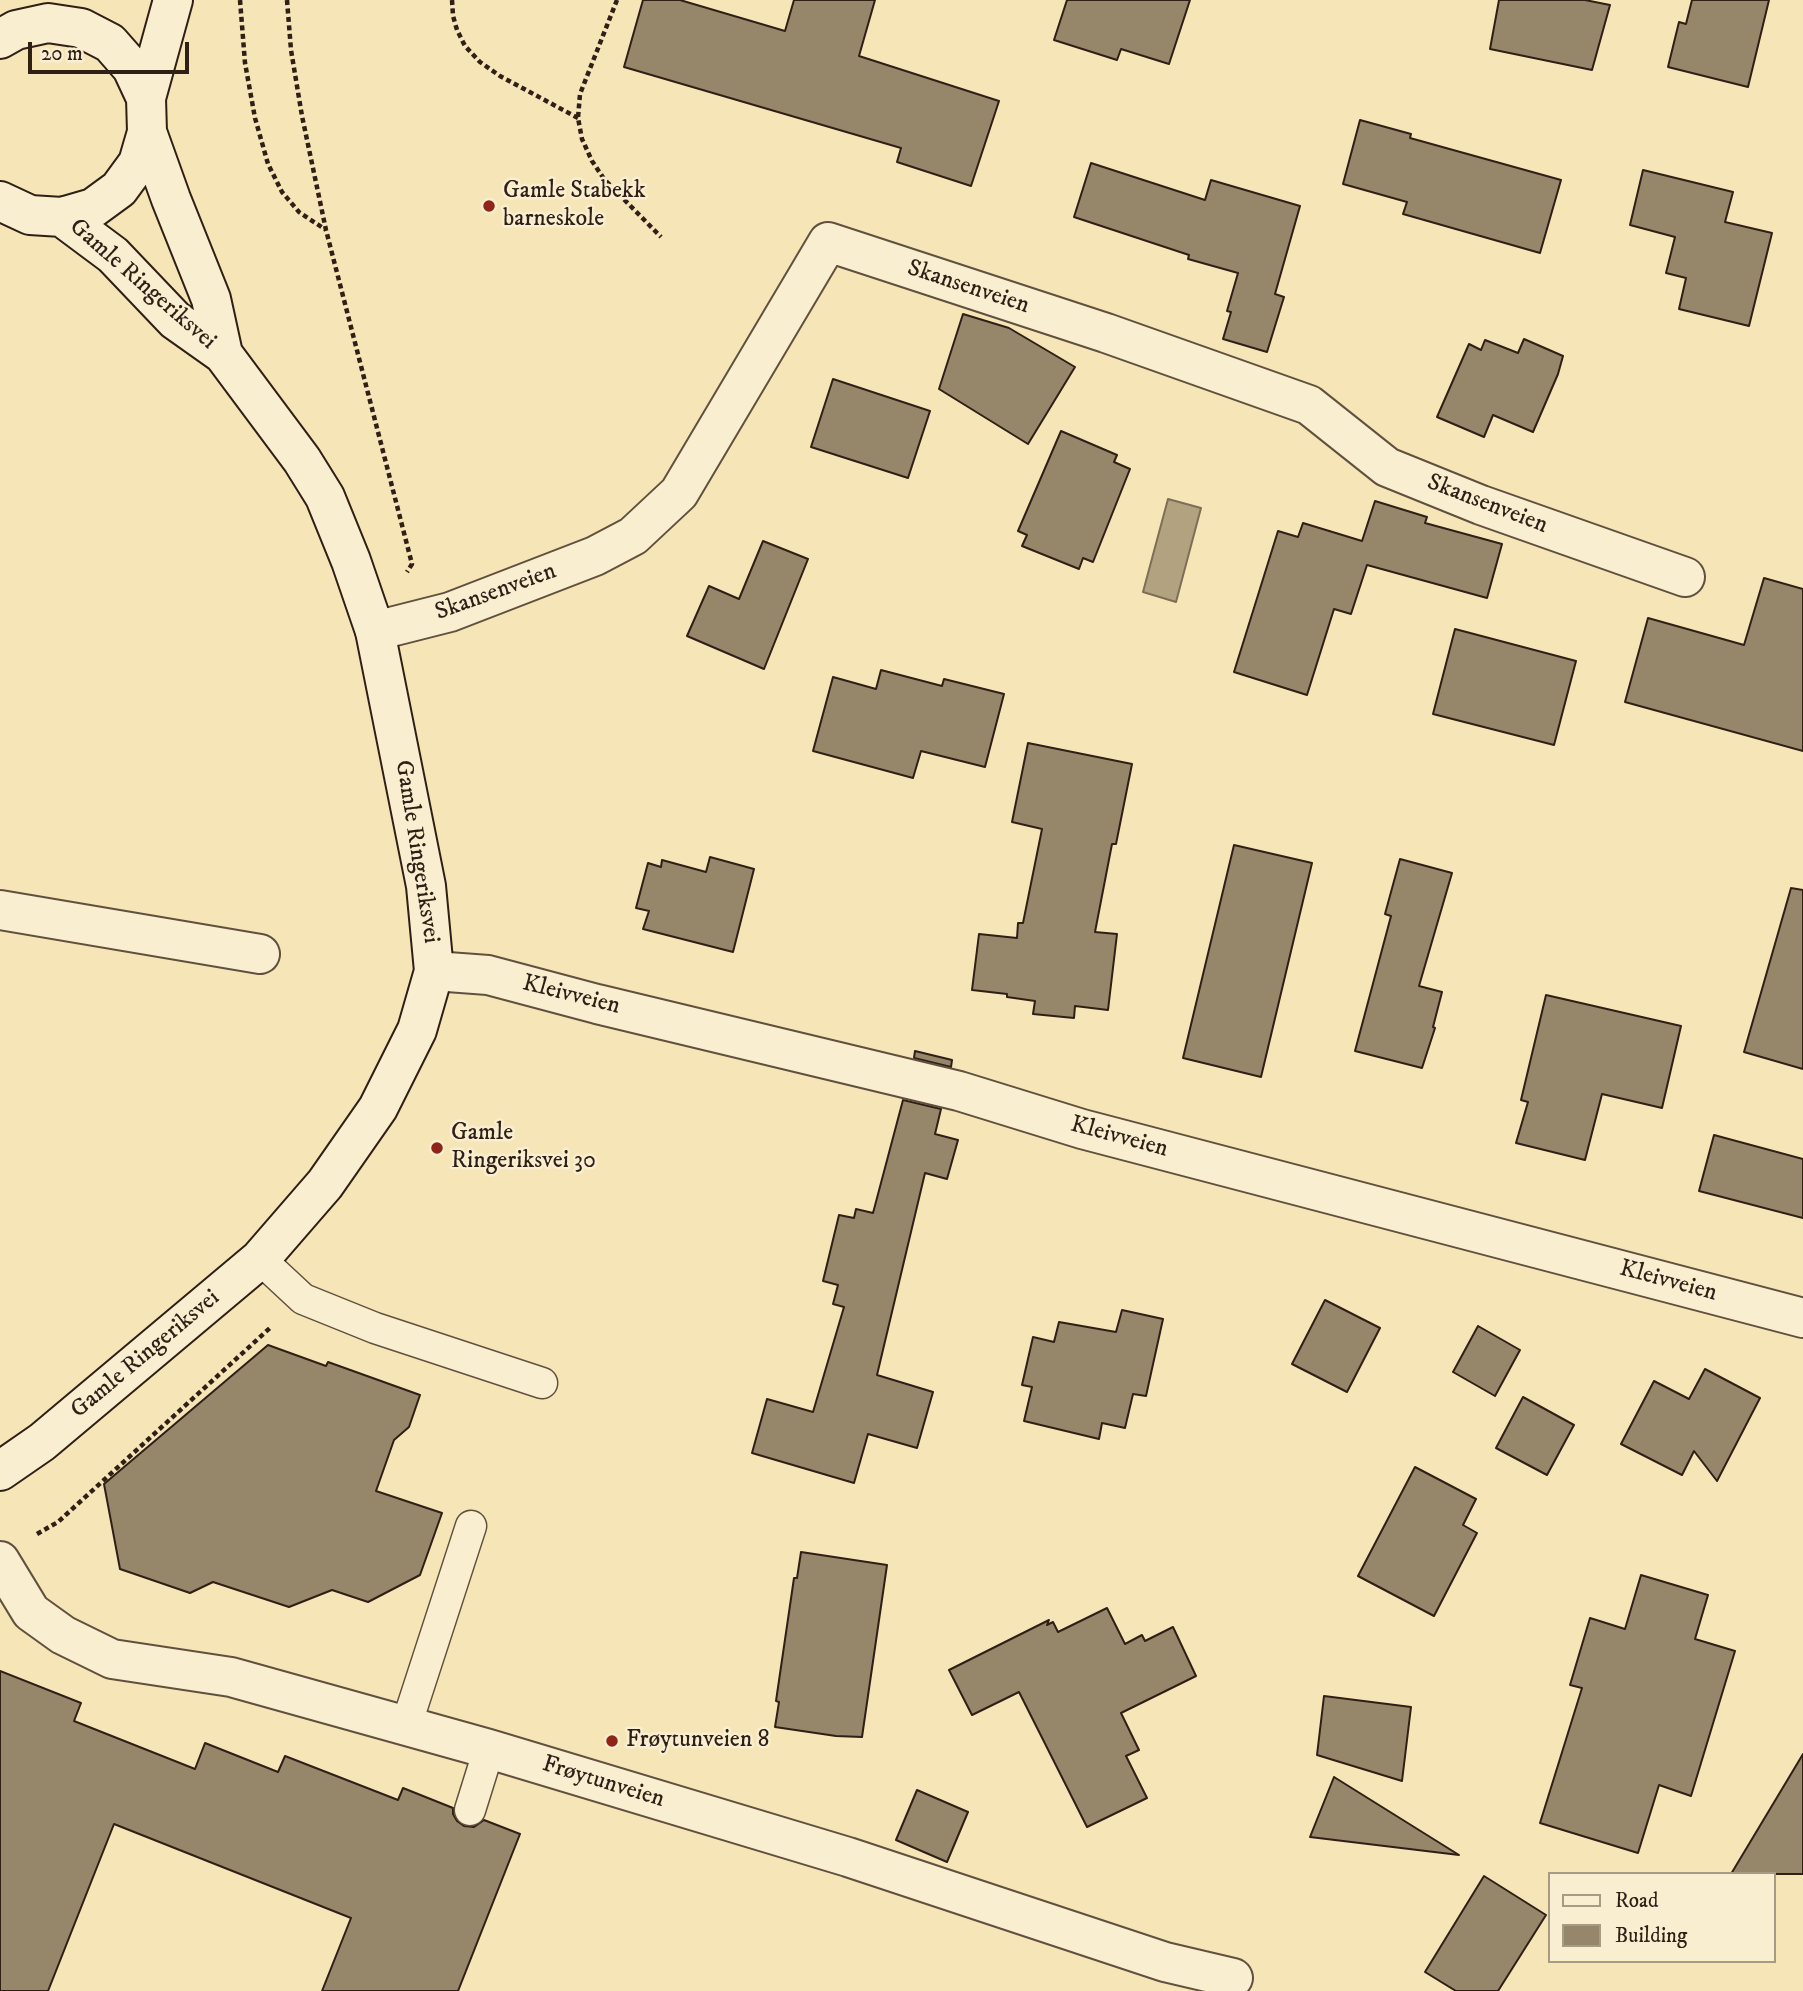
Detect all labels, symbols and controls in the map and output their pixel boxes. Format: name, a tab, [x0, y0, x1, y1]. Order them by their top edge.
scale bar	[32, 28, 192, 72]
text: 20 m	[41, 41, 83, 67]
place label: Gamle Stabekk barneskole	[503, 178, 646, 234]
marker: Gamle Stabekk barneskole	[481, 198, 497, 214]
street label: Gamle Ringeriksvei	[63, 213, 221, 357]
street label: Skansenveien	[903, 255, 1033, 321]
street label: Skansenveien	[1423, 469, 1551, 541]
street label: Skansenveien	[432, 558, 560, 628]
street label: Gamle Ringeriksvei	[387, 758, 445, 946]
street label: Kleivveien	[519, 970, 623, 1022]
street label: Kleivveien	[1067, 1111, 1171, 1165]
place label: Gamle Ringeriksvei 30	[451, 1120, 596, 1176]
marker: Gamle Ringeriksvei 30	[429, 1140, 445, 1156]
street label: Kleivveien	[1616, 1255, 1720, 1309]
street label: Gamle Ringeriksvei	[66, 1284, 226, 1426]
place label: Frøytunveien 8	[626, 1727, 769, 1755]
marker: Frøytunveien 8	[604, 1733, 620, 1749]
street label: Frøytunveien	[538, 1751, 668, 1815]
legend	[1548, 1872, 1775, 1963]
text: Road	[1615, 1888, 1659, 1914]
text: Building	[1615, 1923, 1687, 1949]

